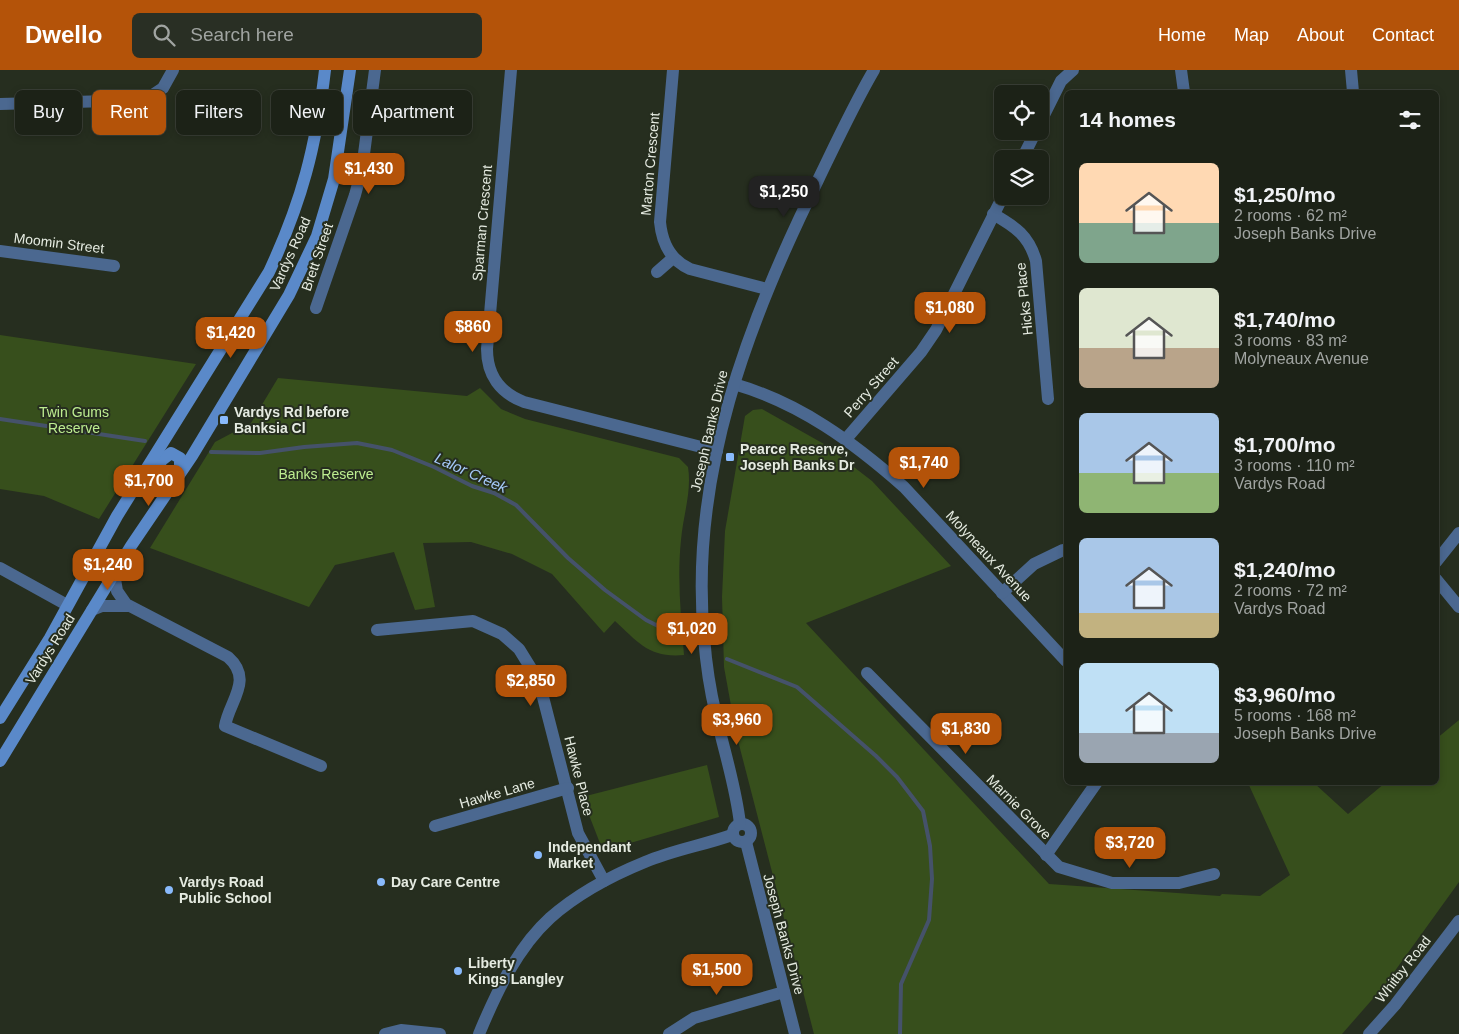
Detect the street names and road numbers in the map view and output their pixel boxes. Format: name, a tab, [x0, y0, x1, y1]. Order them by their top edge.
street label: Marton Crescent	[638, 112, 662, 216]
street label: Sparman Crescent	[469, 164, 495, 282]
street label: Vardys Road	[266, 214, 314, 294]
street label: Brett Street	[298, 221, 336, 293]
street label: Moomin Street	[13, 230, 105, 257]
street label: Hicks Place	[1012, 262, 1036, 336]
street label: Perry Street	[840, 353, 902, 420]
street label: Joseph Banks Drive	[687, 368, 731, 493]
street label: Molyneaux Avenue	[943, 507, 1035, 605]
street label: Vardys Road	[22, 611, 78, 687]
street label: Hawke Place	[561, 734, 597, 818]
street label: Marnie Grove	[983, 771, 1055, 843]
street label: Hawke Lane	[457, 775, 537, 811]
street label: Joseph Banks Drive	[760, 872, 808, 996]
street label: Whitby Road	[1372, 932, 1434, 1006]

